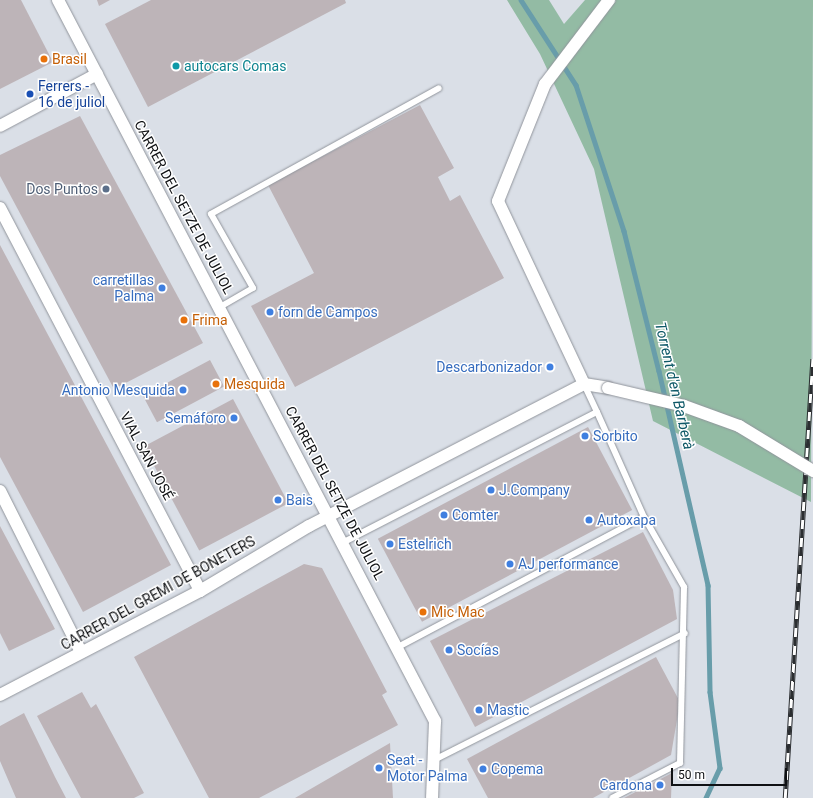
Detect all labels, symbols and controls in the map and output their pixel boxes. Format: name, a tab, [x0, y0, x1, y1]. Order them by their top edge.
place label: Brasil	[52, 51, 87, 67]
marker: Brasil	[39, 54, 49, 64]
place label: autocars Comas	[184, 58, 286, 74]
marker: autocars Comas	[171, 61, 181, 71]
place label: Ferrers - 16 de juliol	[38, 78, 105, 110]
marker: Ferrers - 16 de juliol	[25, 89, 35, 99]
street label: CARRER DEL SETZE DE JULIOL	[131, 117, 237, 297]
place label: Dos Puntos	[26, 181, 98, 197]
marker: Dos Puntos	[101, 184, 111, 194]
place label: carretillas Palma	[93, 272, 154, 304]
marker: carretillas Palma	[157, 283, 167, 293]
place label: forn de Campos	[278, 304, 378, 320]
marker: forn de Campos	[265, 307, 275, 317]
place label: Frima	[192, 312, 228, 328]
marker: Frima	[179, 315, 189, 325]
water label: Torrent d'en Barberà	[651, 321, 697, 451]
place label: Descarbonizador	[436, 359, 542, 375]
marker: Descarbonizador	[545, 362, 555, 372]
place label: Mesquida	[224, 376, 285, 392]
marker: Mesquida	[211, 379, 221, 389]
place label: Antonio Mesquida	[62, 382, 175, 398]
marker: Antonio Mesquida	[178, 385, 188, 395]
street label: CARRER DEL SETZE DE JULIOL	[282, 403, 388, 583]
street label: VIAL SAN JOSÉ	[117, 409, 177, 503]
place label: Semáforo	[165, 410, 226, 426]
marker: Semáforo	[229, 413, 239, 423]
place label: Sorbito	[593, 428, 638, 444]
marker: Sorbito	[580, 431, 590, 441]
place label: J.Company	[499, 482, 570, 498]
marker: J.Company	[486, 485, 496, 495]
place label: Bais	[286, 492, 313, 508]
marker: Bais	[273, 495, 283, 505]
place label: Comter	[452, 507, 498, 523]
marker: Comter	[439, 510, 449, 520]
place label: Autoxapa	[597, 512, 656, 528]
marker: Autoxapa	[584, 515, 594, 525]
street label: CARRER DEL GREMI DE BONETERS	[58, 532, 258, 654]
place label: Estelrich	[398, 536, 452, 552]
marker: Estelrich	[385, 539, 395, 549]
place label: AJ performance	[518, 556, 618, 572]
marker: AJ performance	[505, 559, 515, 569]
place label: Mic Mac	[431, 604, 485, 620]
marker: Mic Mac	[418, 607, 428, 617]
place label: Socías	[457, 642, 499, 658]
marker: Socías	[444, 645, 454, 655]
place label: Mastic	[487, 702, 529, 718]
marker: Mastic	[474, 705, 484, 715]
place label: Seat - Motor Palma	[387, 752, 468, 784]
scale bar	[673, 760, 789, 786]
place label: Copema	[491, 761, 543, 777]
marker: Seat - Motor Palma	[374, 763, 384, 773]
marker: Copema	[478, 764, 488, 774]
text: 50 m	[678, 768, 705, 782]
place label: Cardona	[599, 777, 652, 793]
marker: Cardona	[655, 780, 665, 790]

